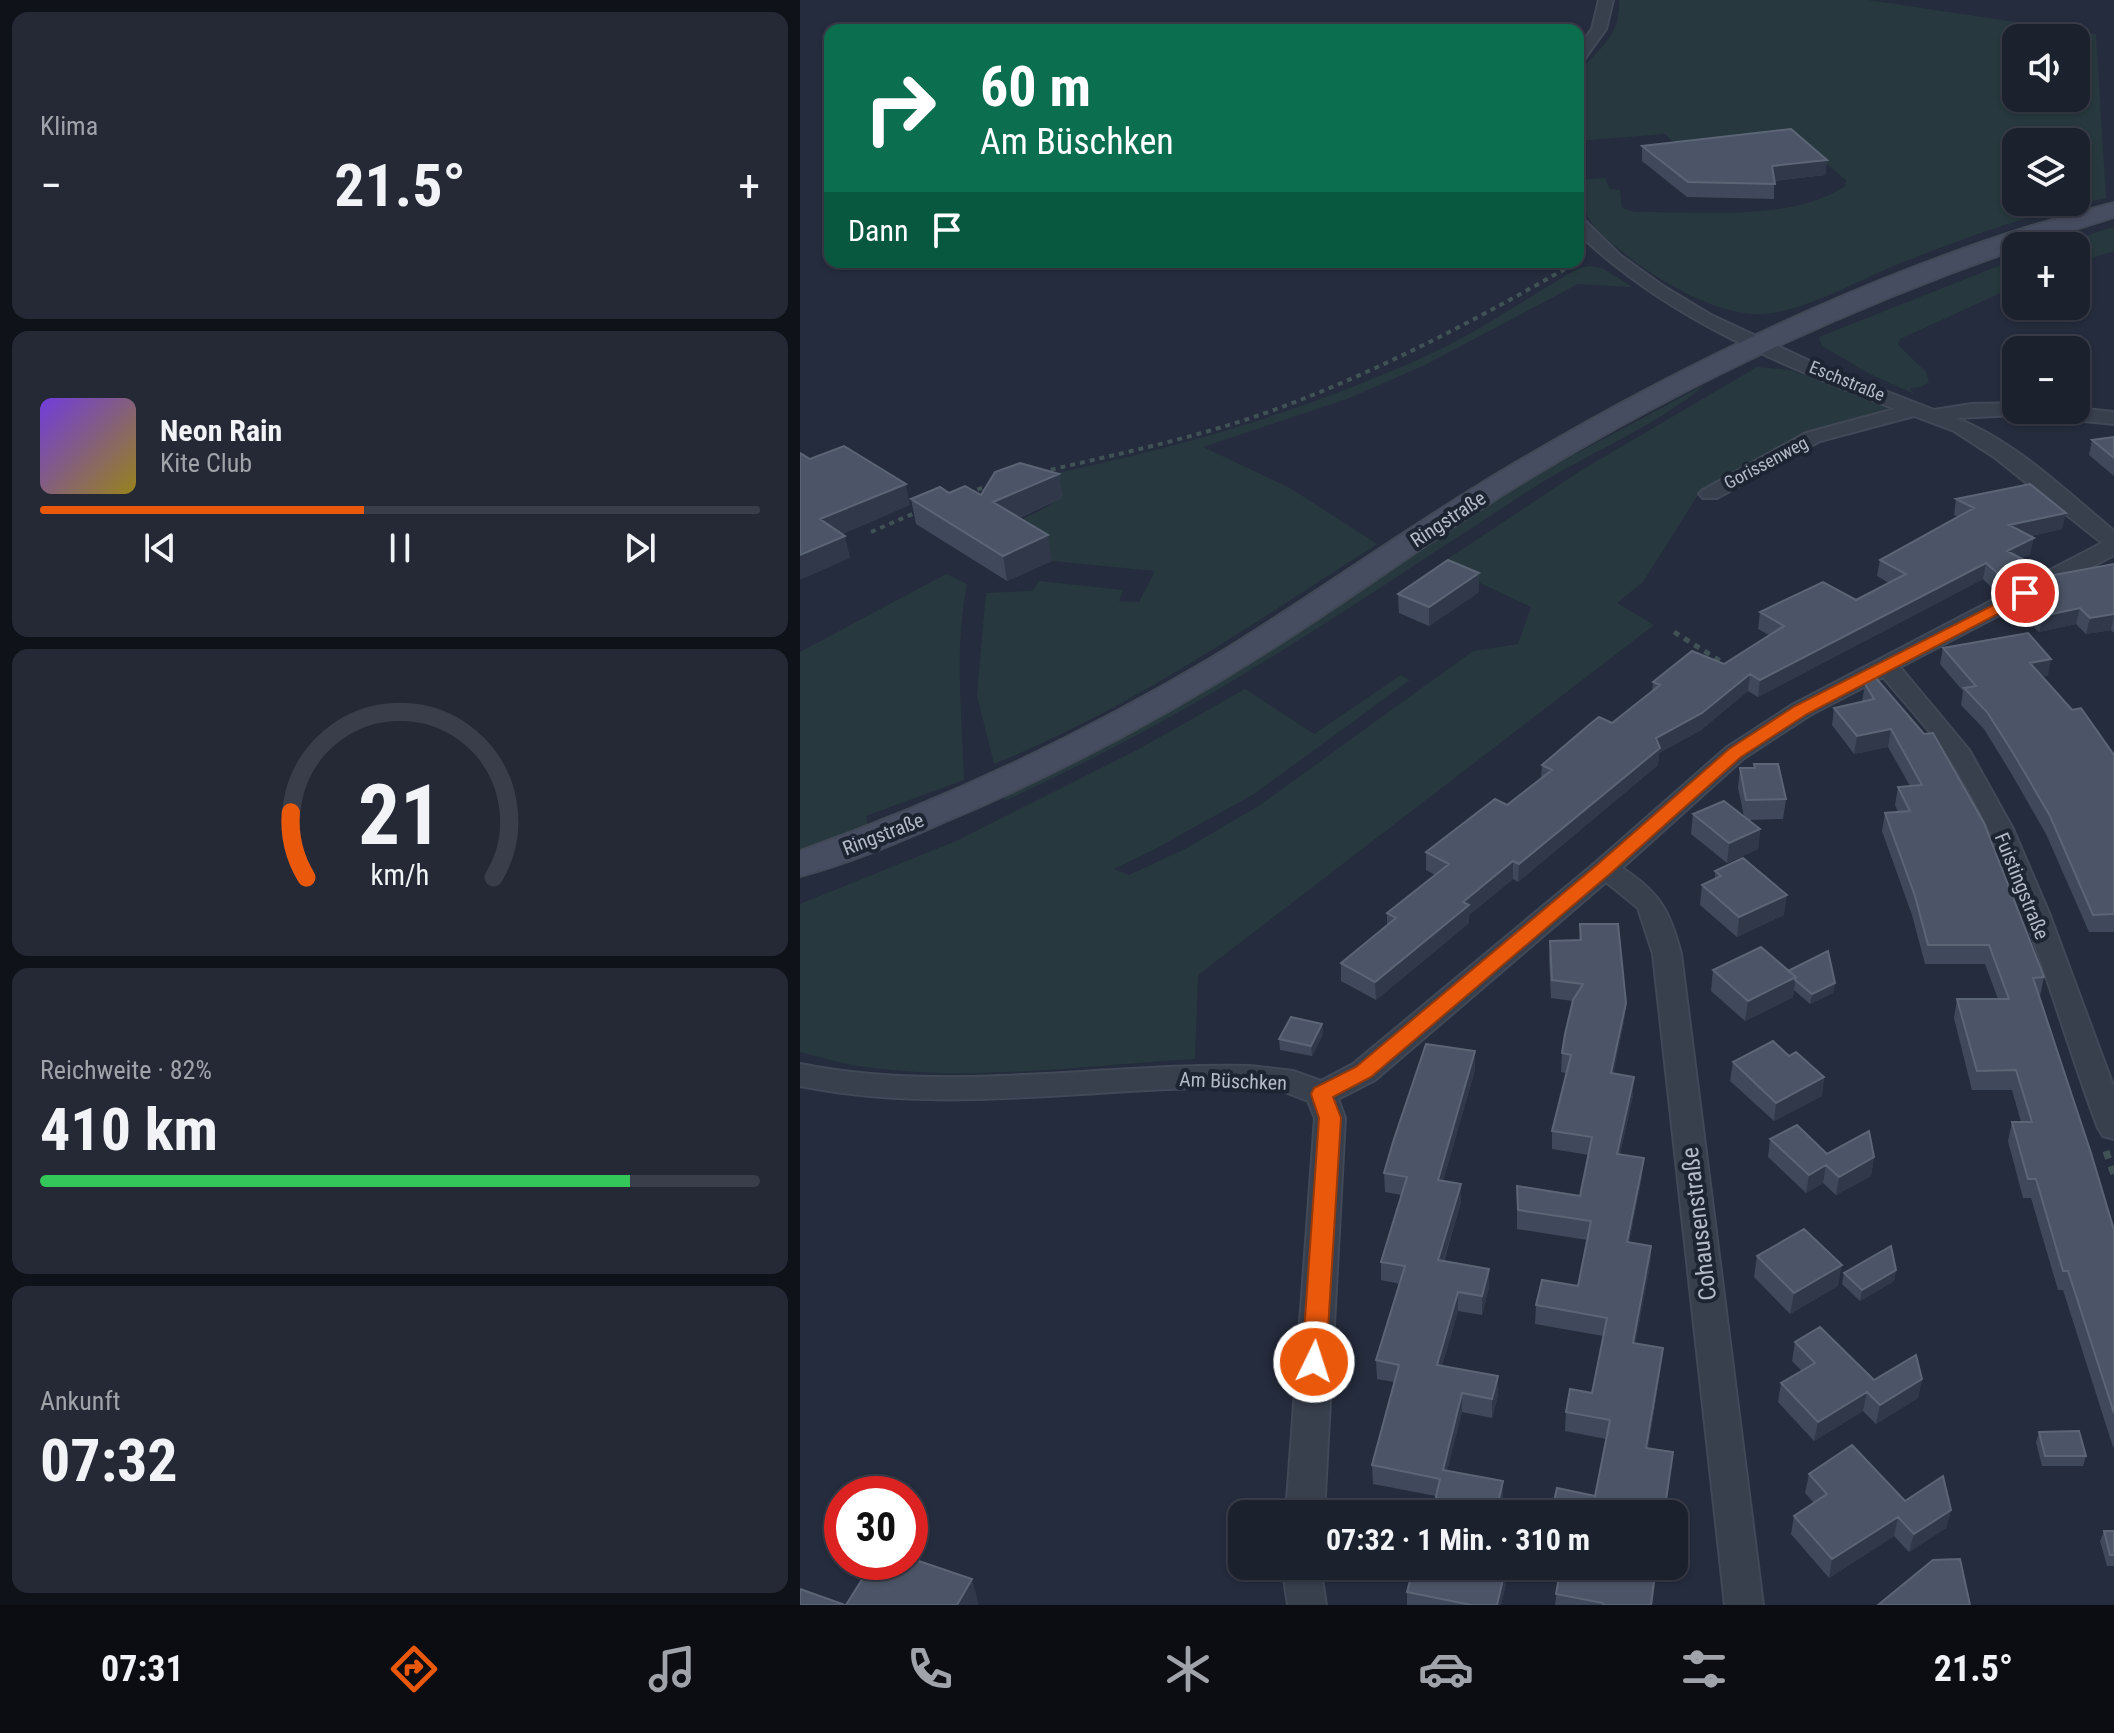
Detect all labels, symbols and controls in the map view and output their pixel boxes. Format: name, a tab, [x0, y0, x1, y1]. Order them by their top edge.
map controls	[2002, 24, 2090, 424]
button: sound	[2002, 24, 2090, 112]
text: 60 m	[980, 54, 1091, 120]
icon: right	[848, 56, 952, 160]
text: Klima	[40, 111, 98, 141]
text: Am Büschken	[980, 121, 1174, 163]
button: layers	[2002, 128, 2090, 216]
text: 21.5°	[334, 150, 466, 221]
text: −	[40, 160, 62, 212]
text: +	[738, 160, 760, 212]
icon: arrive	[925, 208, 969, 252]
text: Dann	[848, 213, 909, 248]
button: +	[2002, 232, 2090, 320]
button: −	[2002, 336, 2090, 424]
street label: Eschstraße	[1806, 356, 1888, 405]
text: Neon Rain	[160, 413, 282, 448]
street label: Gorissenweg	[1720, 432, 1811, 493]
text: Kite Club	[160, 448, 252, 478]
street label: Ringstraße	[1406, 486, 1490, 552]
icon: previous	[138, 526, 182, 570]
icon: pause	[378, 526, 422, 570]
icon: next	[618, 526, 662, 570]
pin	[1991, 559, 2059, 627]
icon: arrive	[2003, 571, 2047, 615]
text: 21	[358, 767, 442, 864]
street label: Ringstraße	[839, 808, 927, 860]
street label: Fuistingstraße	[1990, 829, 2054, 943]
text: km/h	[371, 859, 429, 893]
text: Reichweite · 82%	[40, 1055, 212, 1085]
street label: Am Büschken	[1179, 1067, 1287, 1095]
text: 410 km	[40, 1094, 218, 1165]
street label: Cohausenstraße	[1676, 1146, 1722, 1302]
position arrow	[1272, 1320, 1356, 1404]
text: Ankunft	[40, 1386, 120, 1416]
text: 07:32	[40, 1425, 178, 1496]
speed limit sign: 30	[824, 1476, 928, 1580]
text: 07:32 · 1 Min. · 310 m	[1326, 1522, 1590, 1557]
icon: directions	[386, 1641, 442, 1697]
icon: music	[644, 1641, 700, 1697]
icon: phone	[902, 1641, 958, 1697]
icon: climate	[1160, 1641, 1216, 1697]
icon: car	[1418, 1641, 1474, 1697]
icon: filters	[1676, 1641, 1732, 1697]
text: 07:31	[101, 1648, 184, 1690]
text: 21.5°	[1934, 1648, 2013, 1690]

